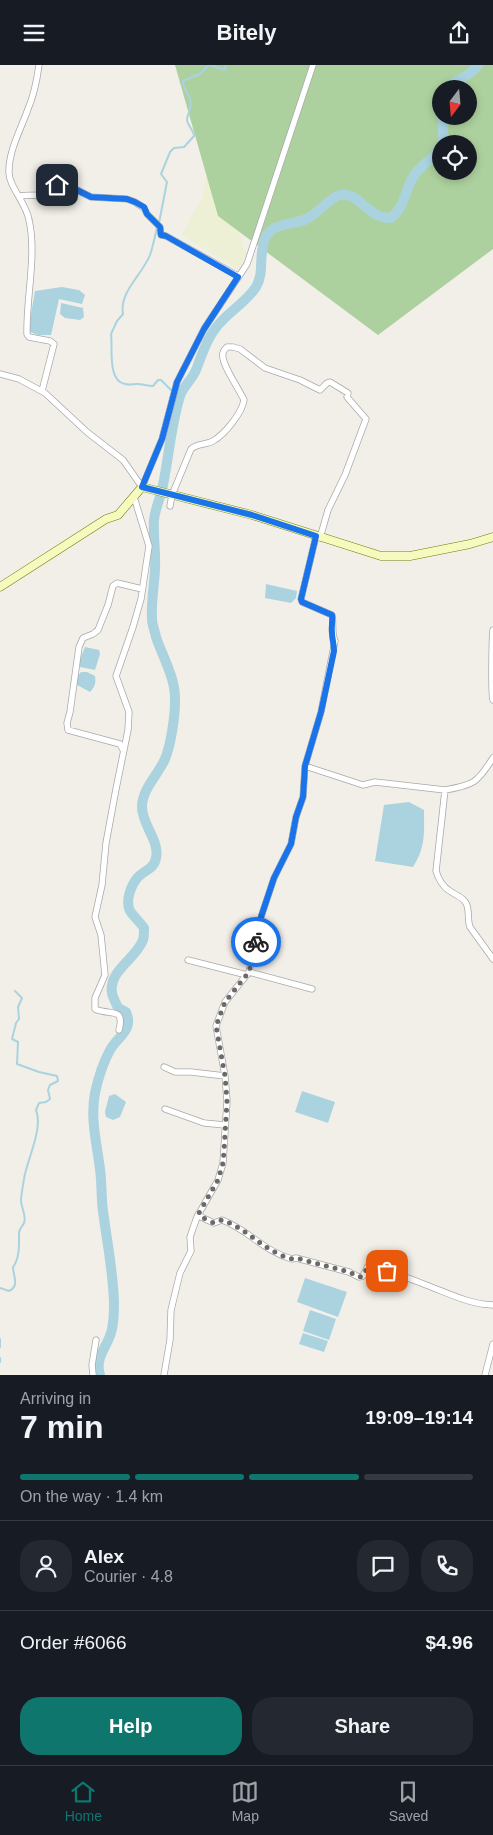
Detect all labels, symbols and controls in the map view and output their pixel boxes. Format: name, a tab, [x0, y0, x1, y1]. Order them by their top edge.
icon: menu	[20, 19, 48, 47]
icon: share	[445, 19, 473, 47]
text: Bitely	[217, 20, 276, 45]
north arrow	[432, 80, 478, 125]
map controls	[432, 80, 477, 180]
button: locate	[432, 135, 477, 180]
pin	[36, 164, 78, 206]
icon: home	[43, 171, 71, 199]
courier	[231, 917, 281, 967]
icon: bike	[242, 928, 270, 956]
pin	[366, 1250, 408, 1292]
icon: bag	[373, 1257, 401, 1285]
text: Arriving in	[20, 1390, 91, 1407]
text: 19:09–19:14	[365, 1407, 473, 1428]
text: 7 min	[20, 1409, 104, 1445]
text: On the way · 1.4 km	[20, 1488, 163, 1505]
button: person	[20, 1540, 72, 1592]
button: chat	[357, 1540, 409, 1592]
button: phone	[421, 1540, 473, 1592]
text: Alex	[84, 1546, 124, 1567]
text: Courier · 4.8	[84, 1568, 173, 1585]
text: Order #6066	[20, 1632, 127, 1653]
text: $4.96	[425, 1632, 473, 1653]
button: Help	[20, 1697, 242, 1755]
button: Share	[252, 1697, 473, 1755]
tab: Home	[65, 1778, 102, 1824]
tab: Map	[231, 1778, 259, 1824]
tab: Saved	[389, 1778, 428, 1824]

